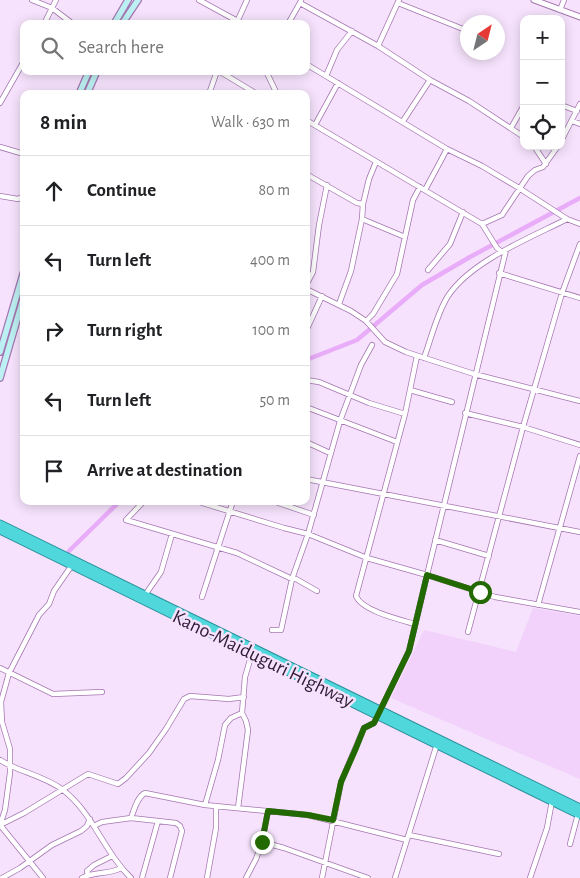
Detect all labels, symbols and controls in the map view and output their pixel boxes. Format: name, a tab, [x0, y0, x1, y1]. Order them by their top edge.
north arrow	[460, 15, 505, 60]
map controls	[520, 15, 565, 150]
button: +	[520, 15, 565, 60]
search box	[20, 20, 310, 75]
icon: search	[38, 34, 66, 62]
text: Search here	[78, 38, 164, 57]
button: −	[520, 60, 565, 105]
button: locate	[520, 105, 565, 150]
text: 8 min	[40, 112, 87, 133]
text: Walk · 630 m	[211, 114, 290, 130]
icon: ahead	[40, 177, 68, 205]
text: Continue	[87, 181, 156, 200]
text: 80 m	[259, 182, 290, 198]
icon: left	[40, 247, 68, 275]
text: Turn left	[87, 251, 151, 270]
text: 400 m	[250, 252, 290, 268]
icon: right	[40, 317, 68, 345]
text: Turn right	[87, 321, 162, 340]
text: 100 m	[252, 322, 290, 338]
icon: left	[40, 387, 68, 415]
text: Turn left	[87, 391, 151, 410]
text: 50 m	[259, 392, 290, 408]
icon: arrive	[40, 457, 68, 485]
text: Arrive at destination	[87, 461, 243, 480]
route start	[469, 581, 492, 604]
street label: Kano-Maiduguri Highway	[169, 606, 357, 712]
route end	[251, 831, 274, 854]

